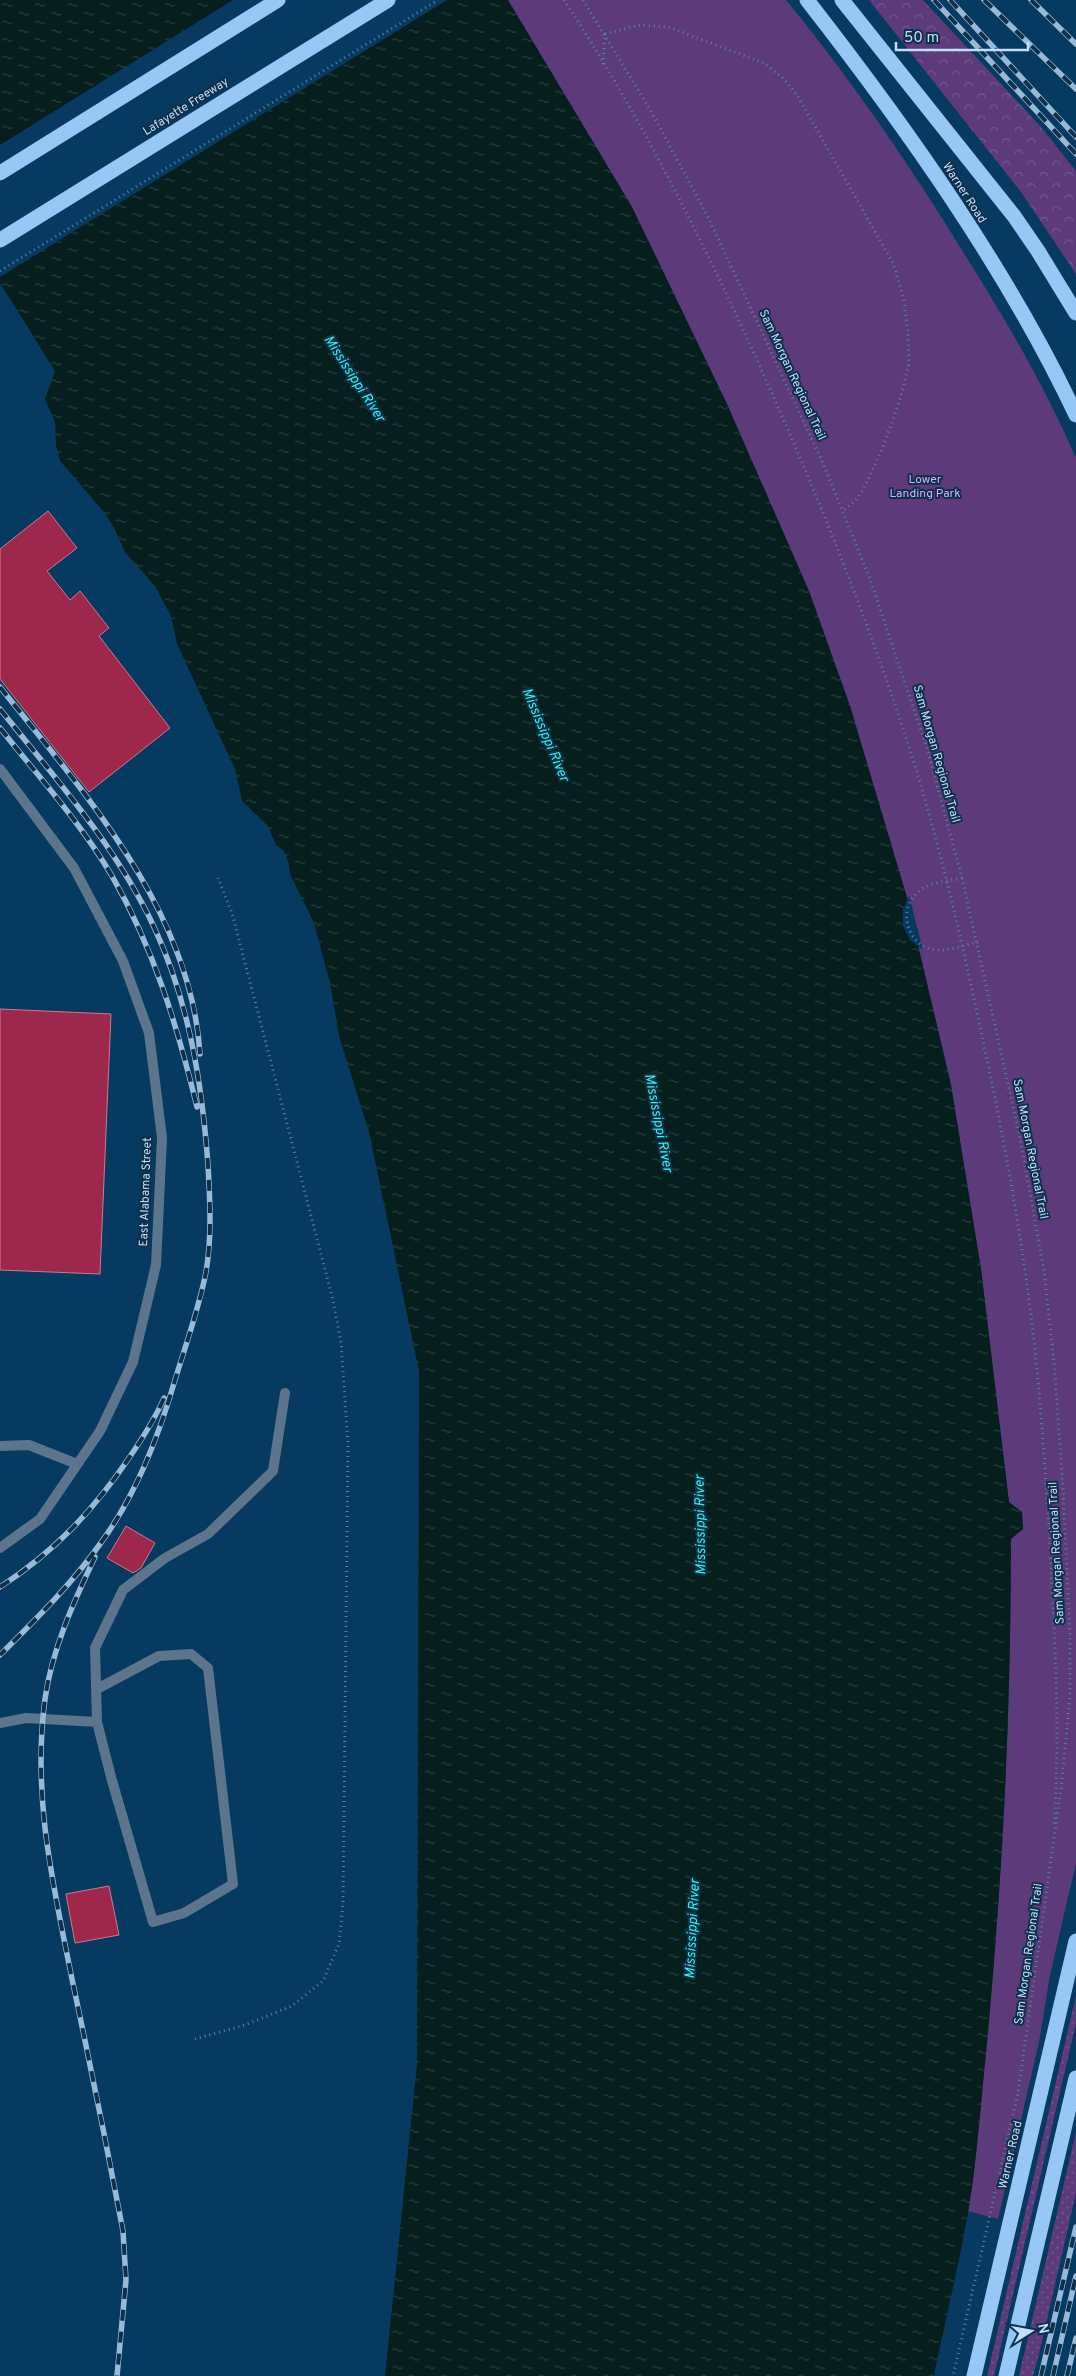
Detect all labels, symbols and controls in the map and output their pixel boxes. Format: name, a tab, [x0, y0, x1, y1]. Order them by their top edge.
scale bar	[896, 20, 1028, 52]
text: 50 m	[904, 29, 939, 48]
street label: Lafayette Freeway	[140, 74, 232, 140]
street label: Warner Road	[938, 159, 990, 227]
street label: Sam Morgan Regional Trail	[755, 307, 829, 443]
water label: Mississippi River	[320, 332, 389, 427]
park label: Lower Landing Park	[889, 472, 961, 502]
street label: Sam Morgan Regional Trail	[909, 683, 963, 825]
water label: Mississippi River	[518, 686, 573, 786]
water label: Mississippi River	[640, 1072, 676, 1175]
street label: Sam Morgan Regional Trail	[1009, 1078, 1051, 1220]
street label: East Alabama Street	[136, 1137, 156, 1247]
water label: Mississippi River	[692, 1473, 710, 1575]
street label: Sam Morgan Regional Trail	[1045, 1481, 1069, 1625]
water label: Mississippi River	[682, 1877, 704, 1979]
street label: Sam Morgan Regional Trail	[1011, 1882, 1047, 2026]
street label: Warner Road	[995, 2119, 1027, 2191]
north arrow	[1006, 2306, 1056, 2356]
text: N	[1033, 2322, 1052, 2335]

